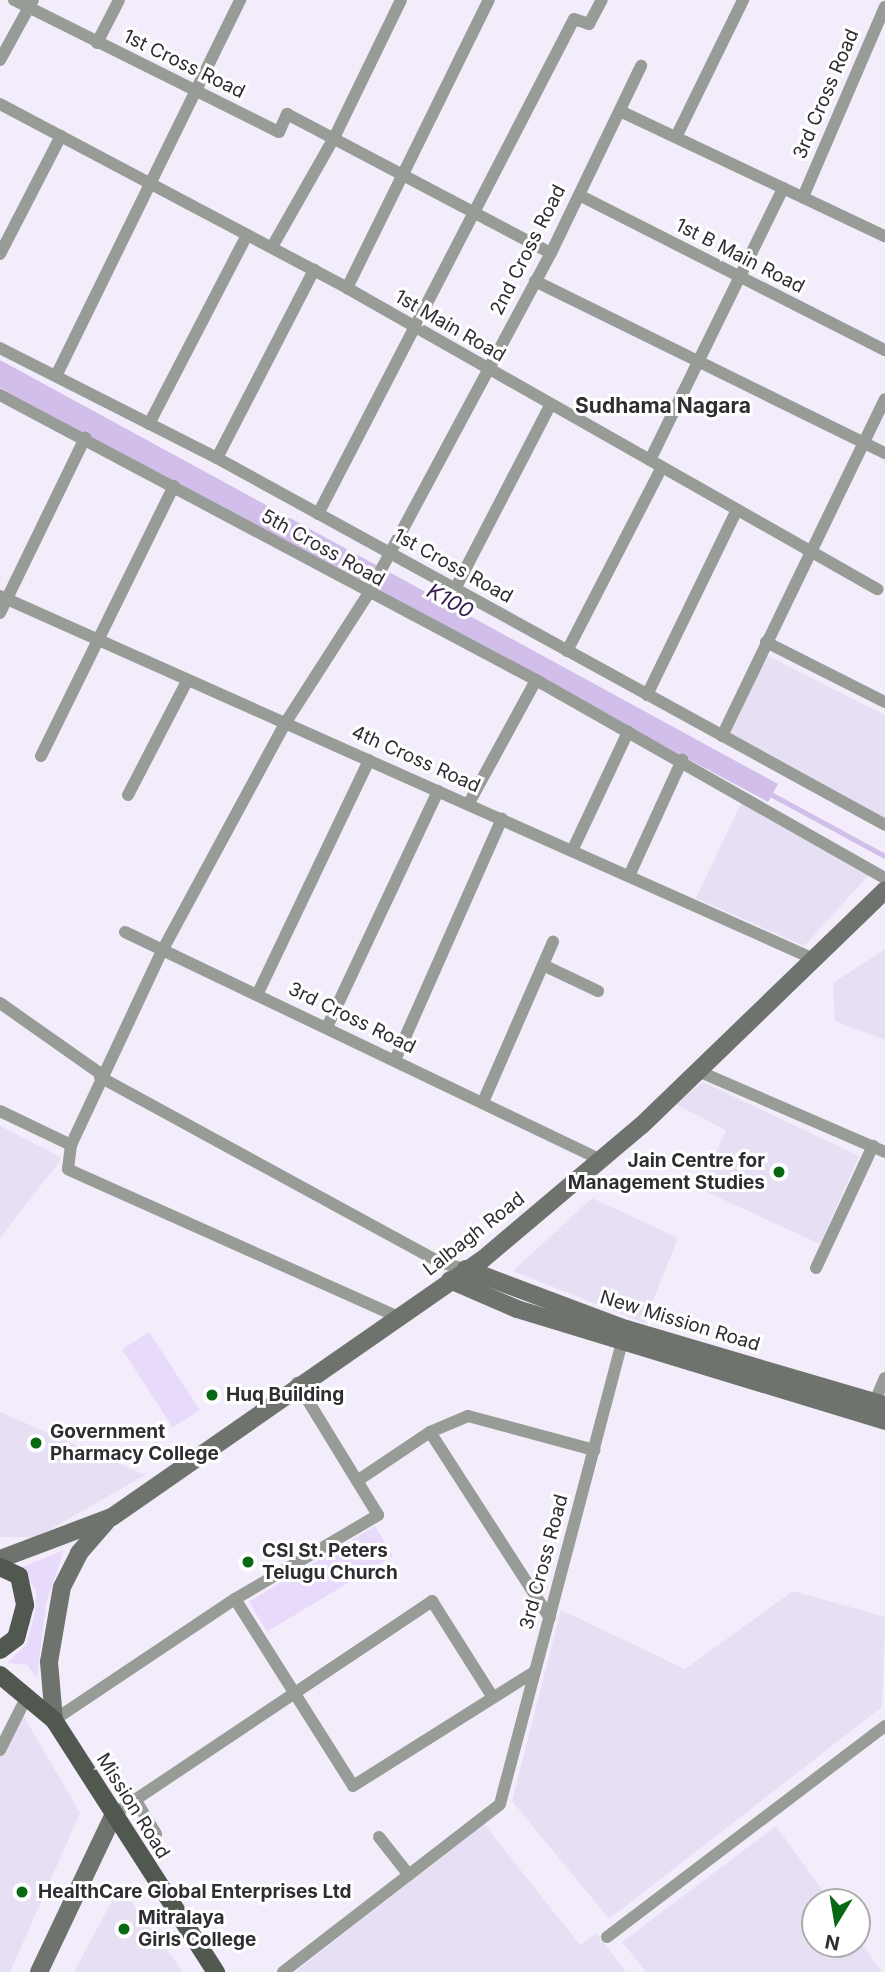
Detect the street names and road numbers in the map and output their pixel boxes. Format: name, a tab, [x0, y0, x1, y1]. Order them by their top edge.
street label: 1st Cross Road	[119, 25, 249, 103]
street label: 3rd Cross Road	[788, 26, 864, 162]
street label: 2nd Cross Road	[485, 181, 571, 319]
street label: 1st B Main Road	[672, 214, 808, 298]
street label: 1st Main Road	[391, 285, 509, 367]
street label: 5th Cross Road	[257, 505, 389, 591]
street label: 1st Cross Road	[389, 524, 517, 608]
street label: 4th Cross Road	[348, 720, 484, 798]
street label: 3rd Cross Road	[285, 977, 419, 1059]
street label: Lalbagh Road	[419, 1187, 529, 1281]
street label: New Mission Road	[597, 1286, 763, 1356]
street label: 3rd Cross Road	[515, 1492, 573, 1632]
street label: Mission Road	[91, 1749, 175, 1863]

